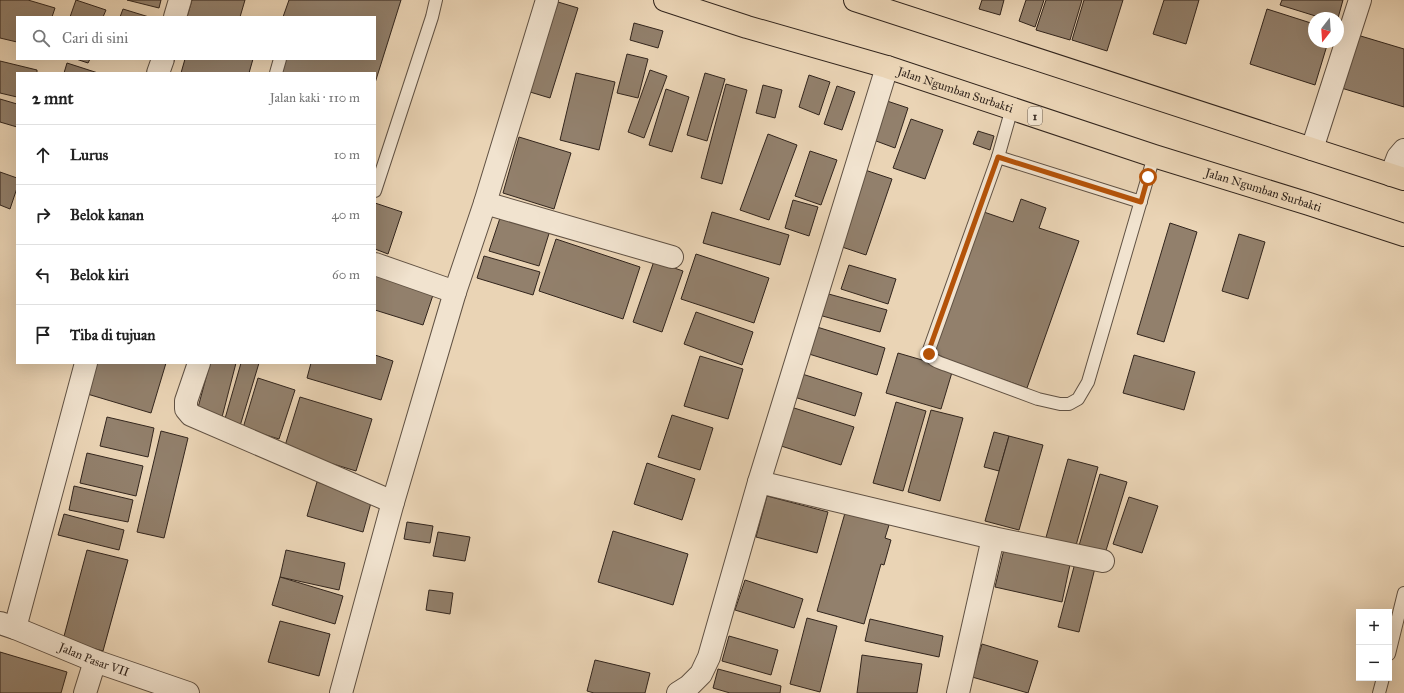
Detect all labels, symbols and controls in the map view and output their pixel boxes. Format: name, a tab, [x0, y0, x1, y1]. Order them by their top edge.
north arrow	[1308, 12, 1344, 48]
search box	[16, 16, 376, 60]
icon: search	[30, 27, 52, 49]
text: Cari di sini	[62, 29, 128, 47]
street label: Jalan Ngumban Surbakti	[894, 63, 1016, 116]
text: 2 mnt	[32, 88, 73, 109]
text: Jalan kaki · 110 m	[270, 90, 360, 106]
road number: 1	[1028, 107, 1042, 125]
icon: ahead	[32, 144, 54, 166]
text: Lurus	[70, 146, 108, 164]
text: 10 m	[334, 147, 360, 163]
street label: Jalan Ngumban Surbakti	[1201, 165, 1324, 215]
route start	[1139, 168, 1157, 186]
icon: right	[32, 204, 54, 226]
text: Belok kanan	[70, 206, 144, 224]
text: 40 m	[331, 207, 360, 223]
icon: left	[32, 264, 54, 286]
text: Belok kiri	[70, 266, 129, 284]
text: 60 m	[332, 267, 360, 283]
icon: arrive	[32, 324, 54, 346]
text: Tiba di tujuan	[70, 326, 155, 344]
route end	[920, 345, 938, 363]
map controls	[1356, 609, 1392, 681]
button: +	[1356, 609, 1392, 645]
street label: Jalan Pasar VII	[55, 639, 131, 679]
button: −	[1356, 645, 1392, 681]

